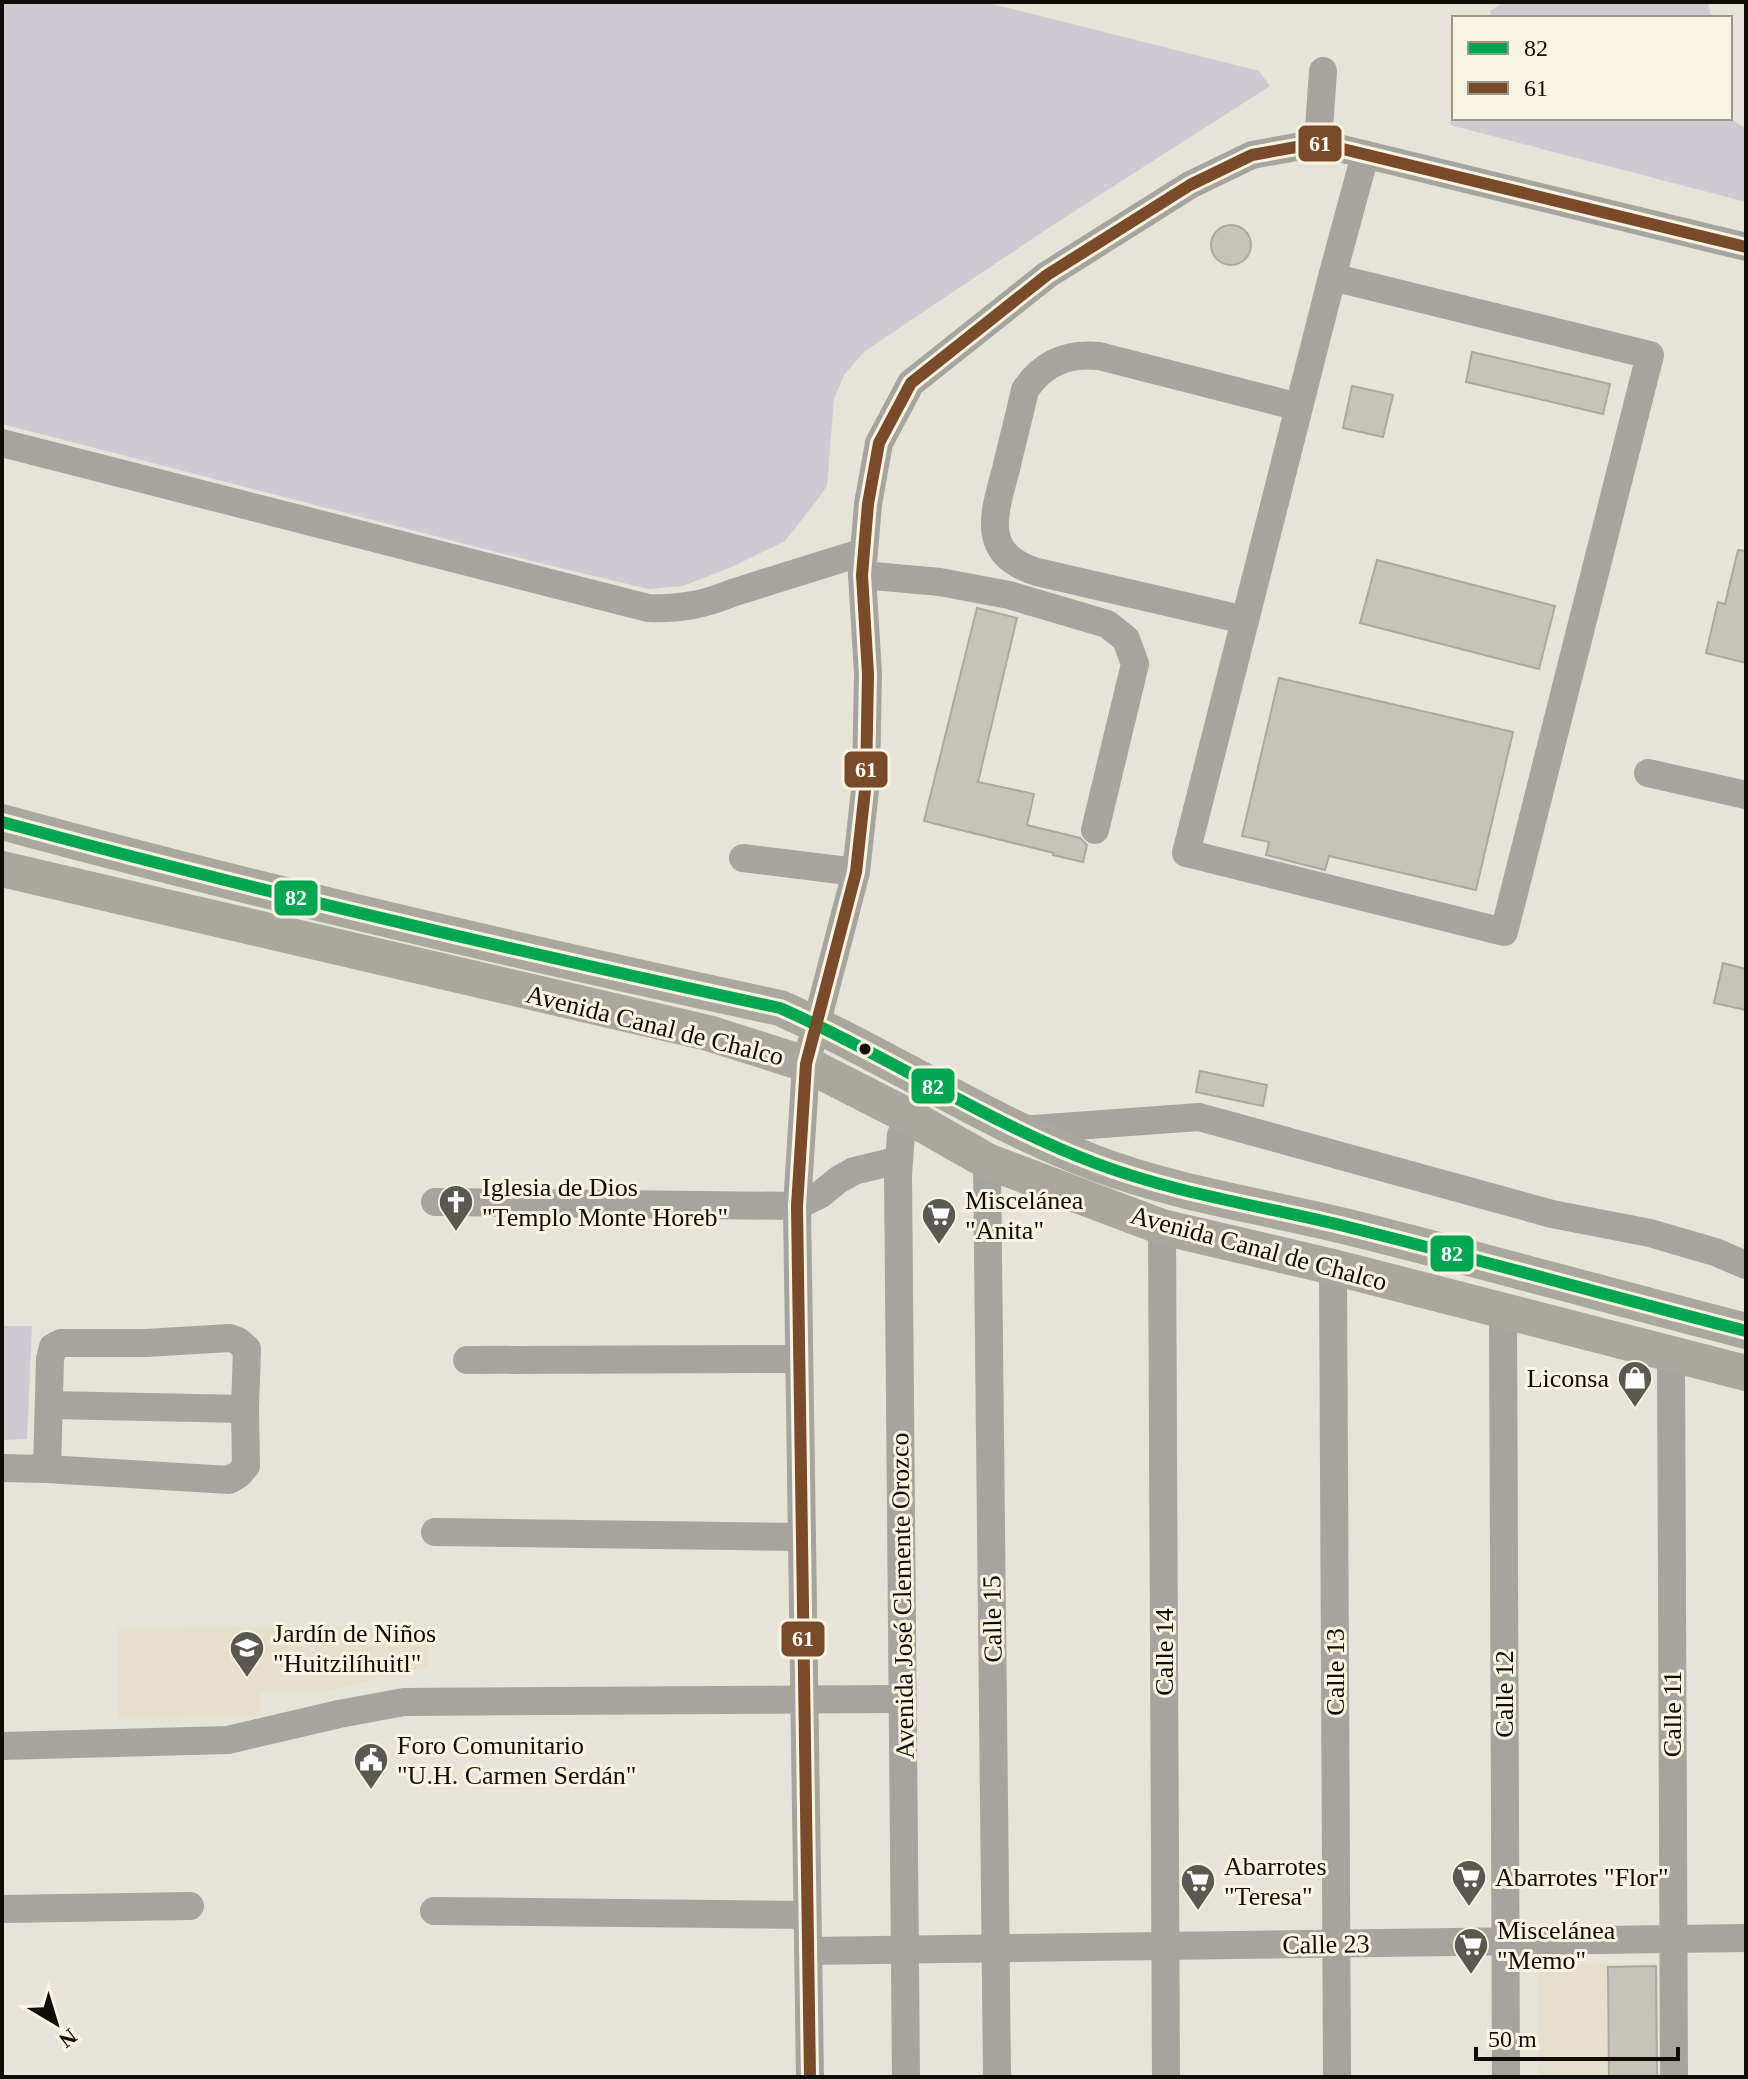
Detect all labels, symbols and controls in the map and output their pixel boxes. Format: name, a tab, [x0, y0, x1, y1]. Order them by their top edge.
legend	[1452, 16, 1732, 120]
text: 82	[1524, 35, 1548, 61]
text: 61	[1524, 75, 1548, 101]
line badge: 61	[1297, 124, 1343, 163]
text: 61	[1309, 131, 1331, 156]
line badge: 61	[843, 750, 889, 789]
text: 61	[855, 757, 877, 782]
line badge: 82	[273, 879, 319, 917]
text: 82	[285, 885, 307, 910]
street label: Avenida Canal de Chalco	[523, 979, 787, 1072]
unlabelled marker	[857, 1041, 873, 1057]
line badge: 82	[910, 1067, 956, 1105]
text: 82	[922, 1074, 944, 1099]
place label: Iglesia de Dios "Templo Monte Horeb"	[482, 1173, 728, 1232]
church icon: Iglesia de Dios "Templo Monte Horeb"	[437, 1183, 475, 1233]
place label: Miscelánea "Anita"	[965, 1186, 1084, 1245]
supermarket icon: Miscelánea "Anita"	[920, 1196, 958, 1246]
street label: Avenida Canal de Chalco	[1127, 1200, 1390, 1297]
line badge: 82	[1429, 1234, 1475, 1273]
text: 82	[1441, 1241, 1463, 1266]
shop icon: Liconsa	[1616, 1359, 1654, 1409]
place label: Liconsa	[1527, 1364, 1609, 1393]
street label: Avenida José Clemente Orozco	[885, 1432, 920, 1760]
street label: Calle 15	[977, 1575, 1008, 1663]
street label: Calle 14	[1150, 1608, 1179, 1696]
place label: Jardín de Niños "Huitzilíhuitl"	[273, 1619, 436, 1678]
line badge: 61	[780, 1620, 826, 1658]
text: 61	[792, 1626, 814, 1651]
street label: Calle 13	[1321, 1628, 1350, 1716]
school or university icon: Jardín de Niños "Huitzilíhuitl"	[228, 1629, 266, 1679]
street label: Calle 12	[1490, 1650, 1519, 1738]
street label: Calle 11	[1658, 1671, 1687, 1757]
place label: Foro Comunitario "U.H. Carmen Serdán"	[397, 1731, 636, 1790]
public building icon: Foro Comunitario "U.H. Carmen Serdán"	[352, 1741, 390, 1791]
place label: Abarrotes "Teresa"	[1224, 1852, 1327, 1911]
supermarket icon: Abarrotes "Flor"	[1450, 1858, 1488, 1908]
supermarket icon: Abarrotes "Teresa"	[1179, 1862, 1217, 1912]
place label: Abarrotes "Flor"	[1495, 1863, 1669, 1892]
place label: Miscelánea "Memo"	[1497, 1916, 1616, 1975]
supermarket icon: Miscelánea "Memo"	[1452, 1926, 1490, 1976]
street label: Calle 23	[1282, 1929, 1370, 1960]
north arrow	[16, 1983, 96, 2063]
scale bar	[1476, 2011, 1678, 2061]
text: N	[54, 2024, 82, 2053]
text: 50 m	[1488, 2026, 1537, 2052]

